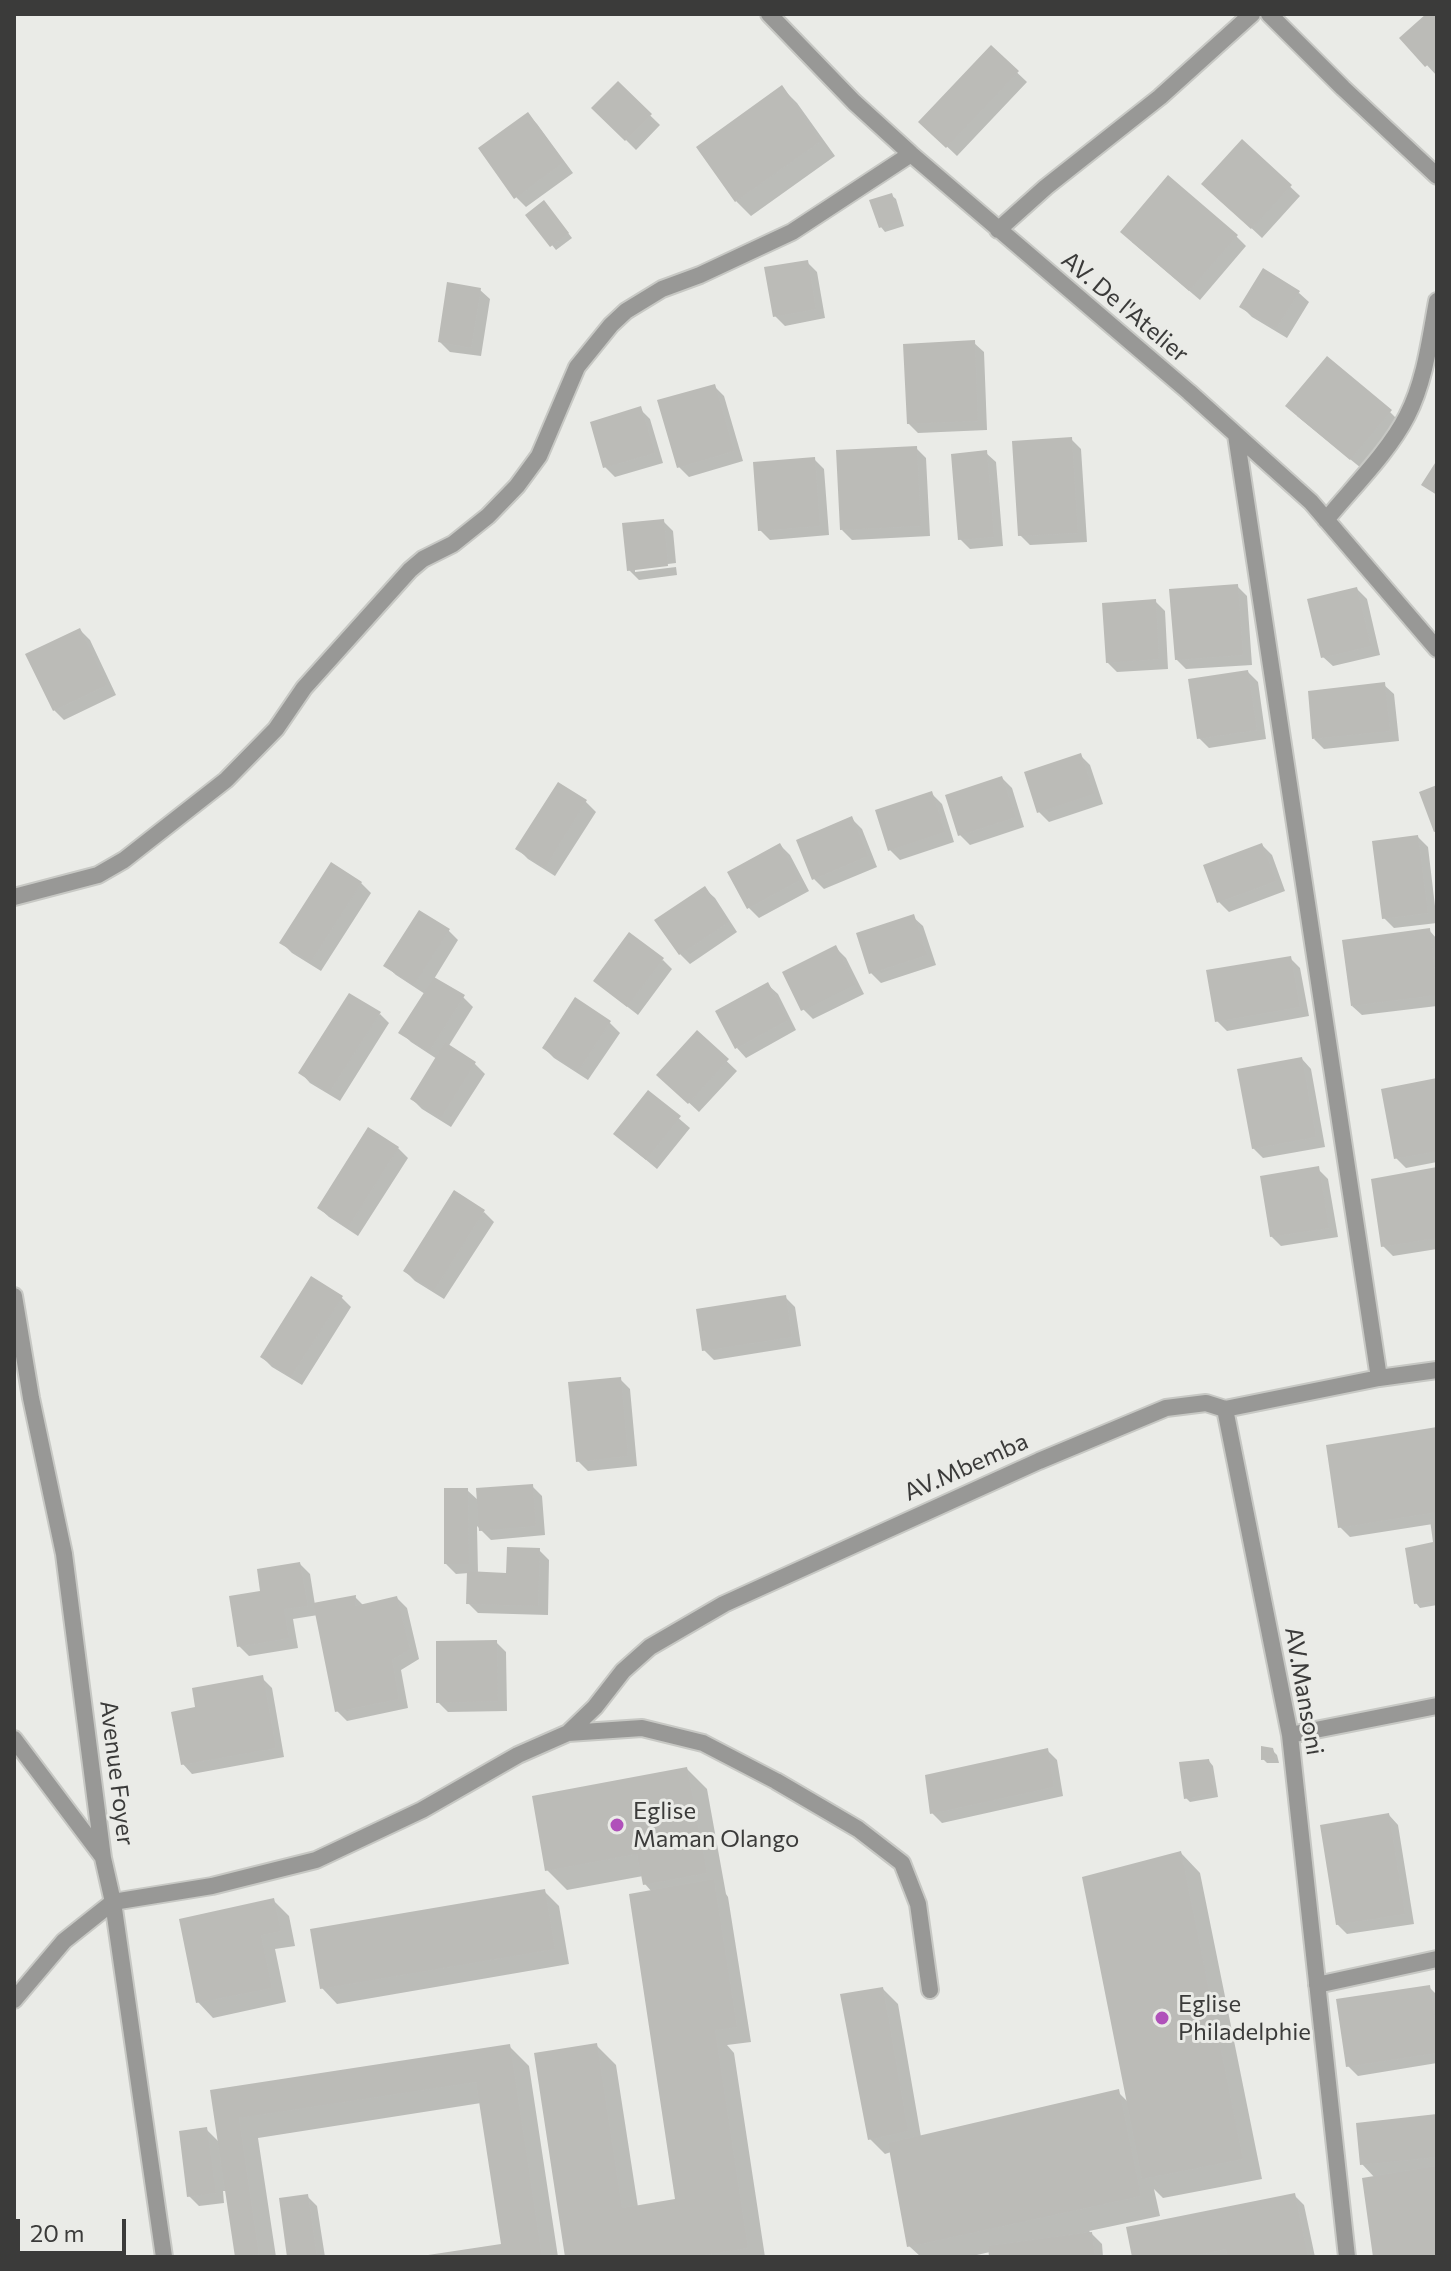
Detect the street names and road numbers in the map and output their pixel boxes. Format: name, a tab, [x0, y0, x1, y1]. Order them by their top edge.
street label: AV. De l'Atelier	[1056, 245, 1194, 369]
street label: AV.Mbemba	[899, 1427, 1033, 1507]
street label: AV.Mansoni	[1279, 1625, 1329, 1757]
street label: Avenue Foyer	[94, 1699, 140, 1847]

